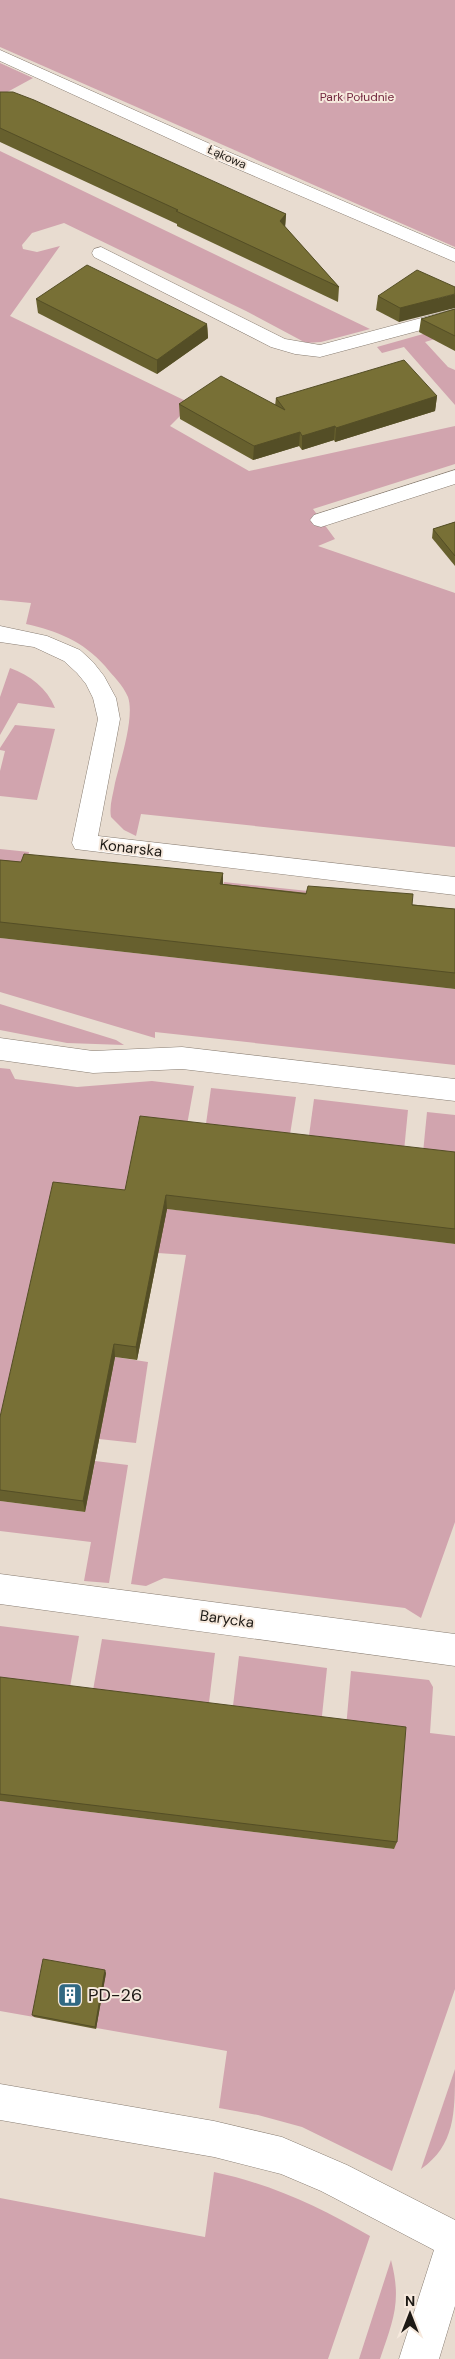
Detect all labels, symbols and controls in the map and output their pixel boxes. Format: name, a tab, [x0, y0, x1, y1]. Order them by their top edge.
park label: Park Południe	[320, 89, 394, 105]
street label: Łąkowa	[205, 141, 249, 173]
street label: Konarska	[99, 834, 163, 862]
street label: Barycka	[199, 1605, 255, 1633]
building icon: PD-26	[57, 1982, 83, 2008]
place label: PD-26	[88, 1983, 142, 2007]
north arrow	[385, 2289, 435, 2339]
text: N	[405, 2292, 415, 2310]

